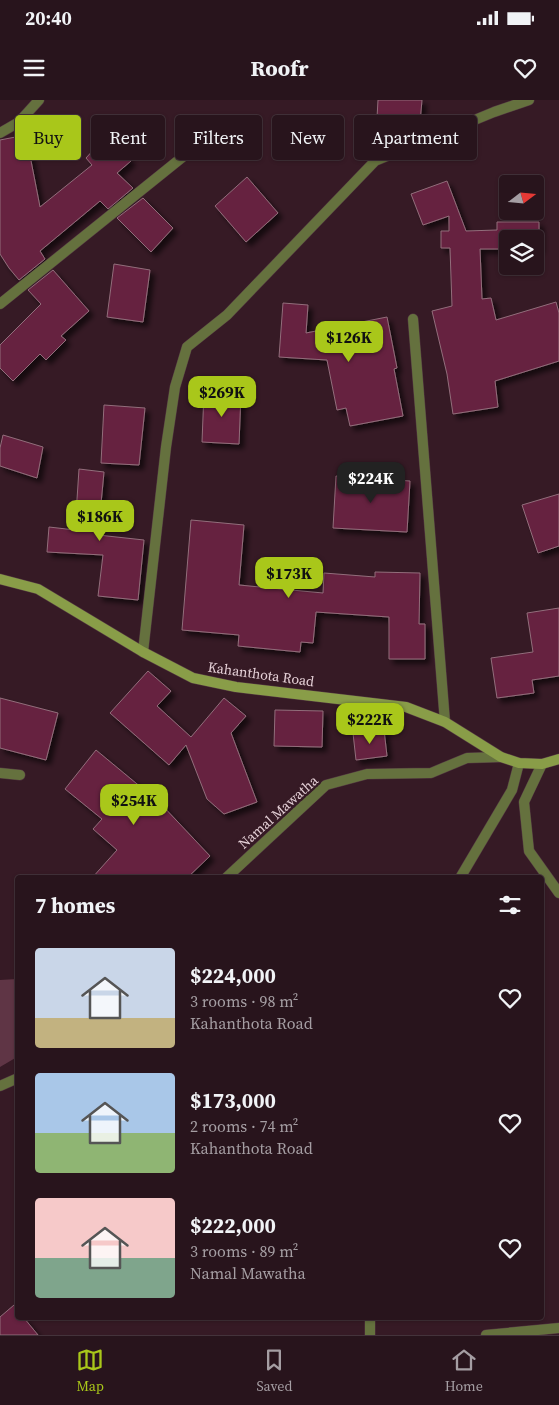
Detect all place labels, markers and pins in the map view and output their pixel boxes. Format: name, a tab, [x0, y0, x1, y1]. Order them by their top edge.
pin: $126K	[314, 320, 384, 363]
pin: $269K	[187, 376, 257, 418]
pin: $224K	[336, 462, 406, 504]
pin: $186K	[65, 500, 135, 542]
pin: $173K	[254, 556, 324, 599]
pin: $222K	[335, 702, 405, 745]
pin: $254K	[99, 784, 169, 826]

